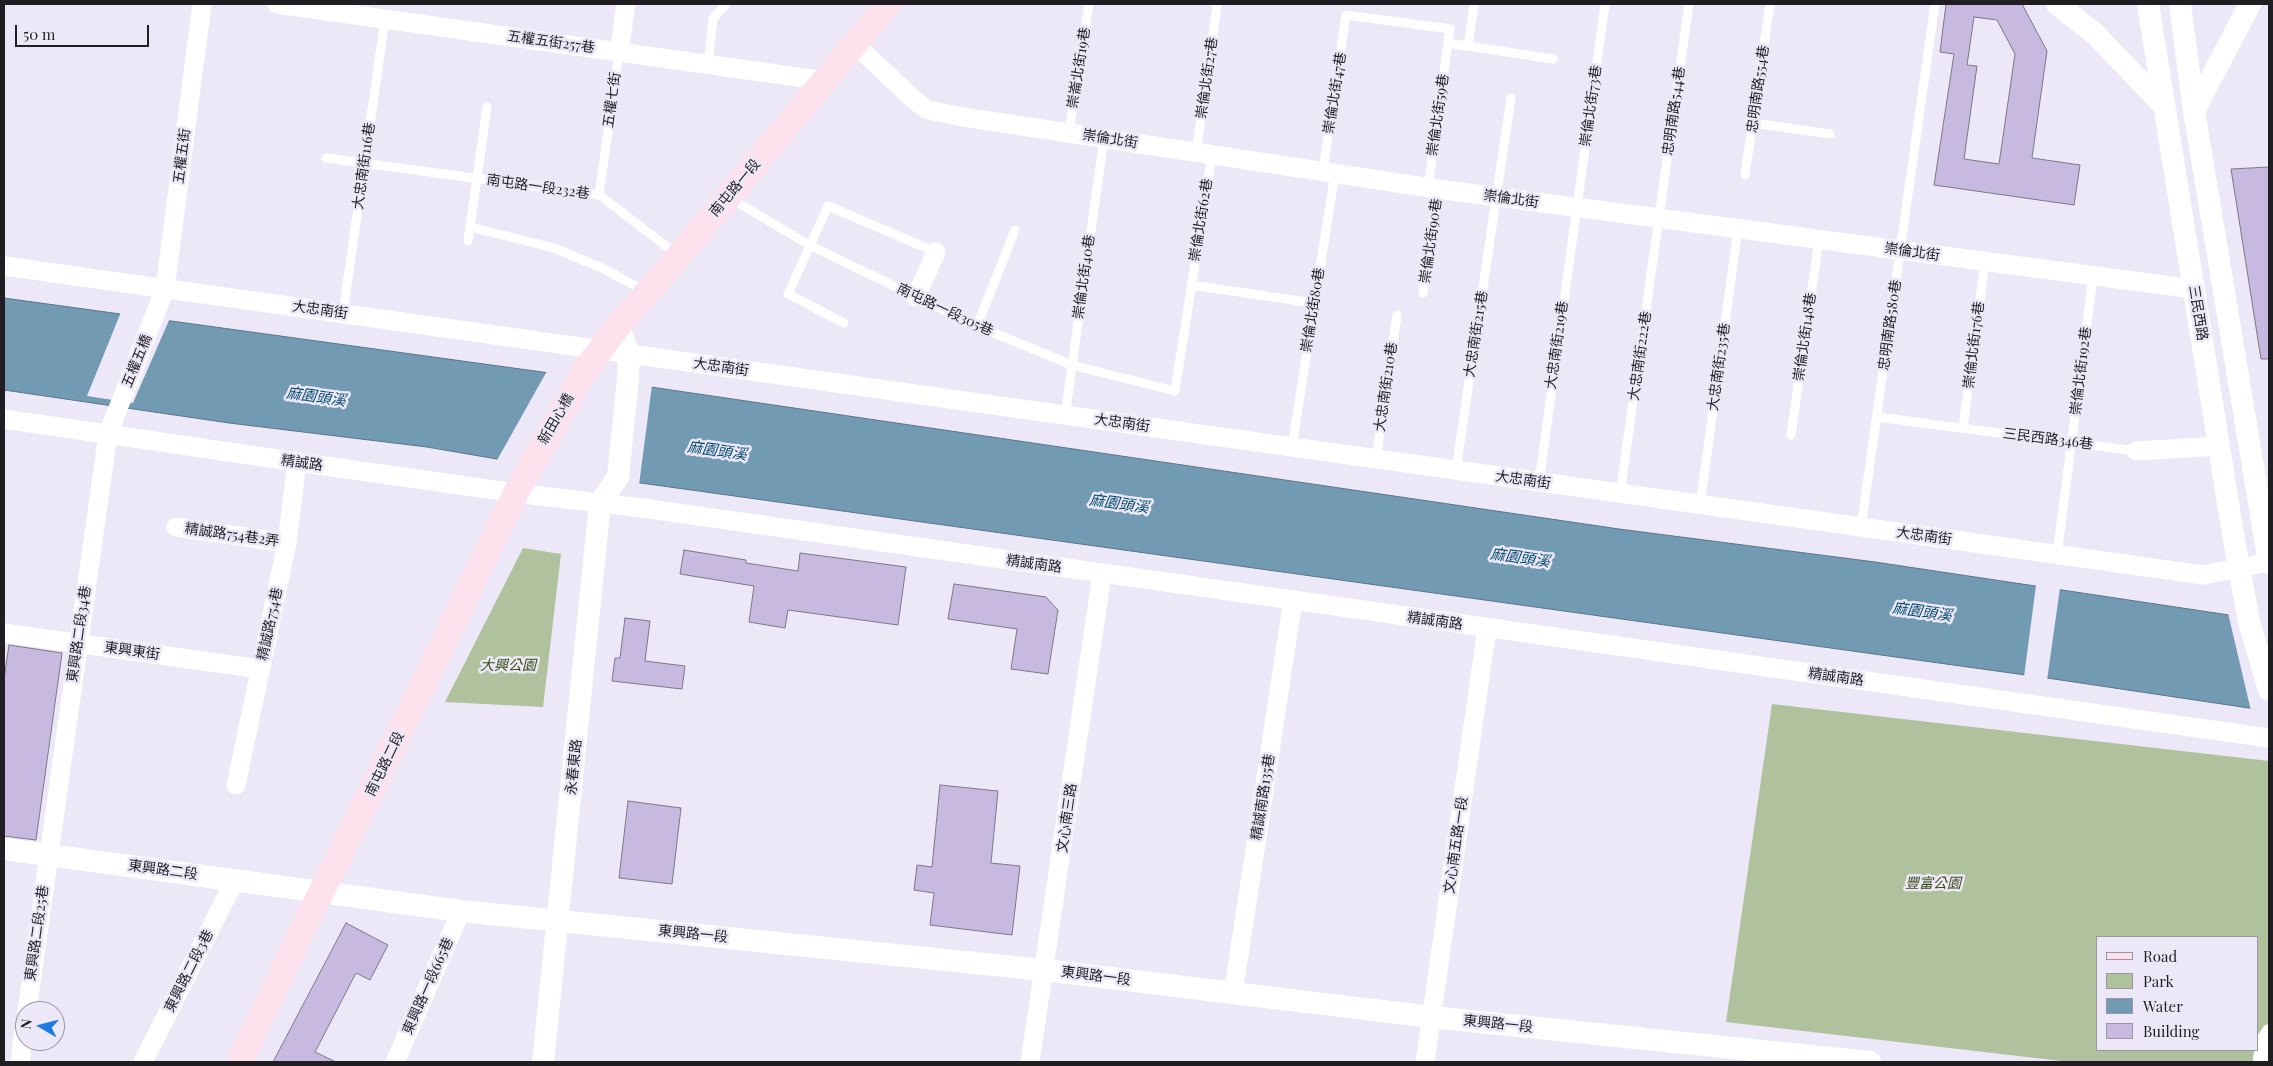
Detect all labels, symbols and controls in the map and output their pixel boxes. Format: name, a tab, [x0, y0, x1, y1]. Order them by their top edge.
scale bar	[18, 15, 151, 47]
text: 50 m	[23, 24, 55, 44]
street label: 崇崙北街19巷	[1064, 26, 1094, 110]
street label: 五權五街257巷	[506, 28, 596, 56]
street label: 崇倫北街27巷	[1193, 36, 1221, 120]
street label: 忠明南路554巷	[1744, 44, 1772, 134]
street label: 崇倫北街47巷	[1320, 51, 1350, 135]
street label: 崇倫北街73巷	[1577, 64, 1605, 148]
street label: 忠明南路544巷	[1659, 65, 1689, 157]
street label: 五權七街	[600, 71, 624, 129]
street label: 崇倫北街59巷	[1424, 73, 1452, 157]
street label: 大忠南街116巷	[350, 121, 378, 211]
street label: 崇倫北街	[1081, 126, 1139, 152]
street label: 五權五街	[170, 127, 194, 185]
street label: 南屯路一段	[706, 156, 764, 220]
street label: 南屯路一段232巷	[485, 171, 591, 203]
street label: 崇倫北街62巷	[1186, 177, 1216, 263]
street label: 崇倫北街	[1482, 187, 1540, 211]
street label: 崇倫北街90巷	[1417, 197, 1445, 285]
street label: 崇倫北街40巷	[1070, 234, 1098, 320]
street label: 崇倫北街	[1883, 240, 1941, 264]
street label: 崇倫北街80巷	[1298, 266, 1328, 354]
street label: 忠明南路580巷	[1875, 279, 1905, 371]
street label: 南屯路一段305巷	[894, 280, 996, 340]
street label: 三民西路	[2185, 284, 2211, 342]
street label: 大忠南街215巷	[1461, 289, 1491, 379]
street label: 崇倫北街148巷	[1790, 292, 1820, 382]
street label: 大忠南街	[291, 298, 349, 322]
street label: 大忠南街219巷	[1542, 300, 1572, 390]
street label: 崇倫北街176巷	[1960, 300, 1988, 390]
street label: 大忠南街222巷	[1625, 310, 1655, 402]
street label: 大忠南街235巷	[1705, 322, 1733, 412]
street label: 崇倫北街192巷	[2067, 326, 2095, 416]
street label: 五權五橋	[119, 332, 155, 390]
street label: 大忠南街210巷	[1371, 341, 1401, 433]
street label: 大忠南街	[692, 355, 750, 379]
water label: 麻園頭溪	[285, 384, 347, 410]
street label: 新田心橋	[535, 391, 577, 447]
street label: 大忠南街	[1093, 411, 1151, 435]
street label: 三民西路346巷	[2002, 425, 2094, 453]
water label: 麻園頭溪	[686, 438, 748, 464]
street label: 精誠路	[280, 452, 324, 474]
street label: 大忠南街	[1494, 468, 1552, 492]
water label: 麻園頭溪	[1088, 491, 1150, 517]
street label: 精誠路754巷2弄	[184, 520, 280, 550]
street label: 大忠南街	[1895, 524, 1953, 548]
water label: 麻園頭溪	[1489, 545, 1551, 571]
street label: 精誠南路	[1005, 552, 1063, 576]
street label: 東興路二段34巷	[64, 585, 94, 683]
street label: 精誠路754巷	[254, 586, 286, 662]
water label: 麻園頭溪	[1891, 599, 1953, 625]
street label: 精誠南路	[1406, 609, 1464, 633]
street label: 東興東街	[103, 639, 161, 663]
park label: 大興公園	[480, 658, 536, 674]
street label: 精誠南路	[1807, 665, 1865, 689]
street label: 南屯路二段	[362, 729, 408, 799]
street label: 永春東路	[563, 738, 585, 796]
street label: 精誠南路135巷	[1248, 753, 1278, 841]
street label: 文心南三路	[1054, 782, 1080, 854]
street label: 文心南五路一段	[1441, 795, 1471, 895]
street label: 東興路二段	[127, 857, 199, 883]
park label: 豐富公園	[1905, 876, 1961, 892]
street label: 東興路二段25巷	[22, 884, 52, 982]
street label: 東興路一段	[657, 922, 729, 946]
street label: 東興路二段3巷	[161, 927, 217, 1015]
street label: 東興路一段665巷	[399, 935, 457, 1037]
legend	[2096, 936, 2258, 1051]
text: Road	[2143, 946, 2177, 966]
street label: 東興路一段	[1060, 963, 1132, 989]
text: Park	[2143, 971, 2174, 991]
text: Water	[2143, 996, 2183, 1016]
north arrow	[15, 1001, 65, 1051]
street label: 東興路一段	[1462, 1012, 1534, 1036]
text: N	[16, 1018, 36, 1030]
text: Building	[2143, 1021, 2199, 1041]

